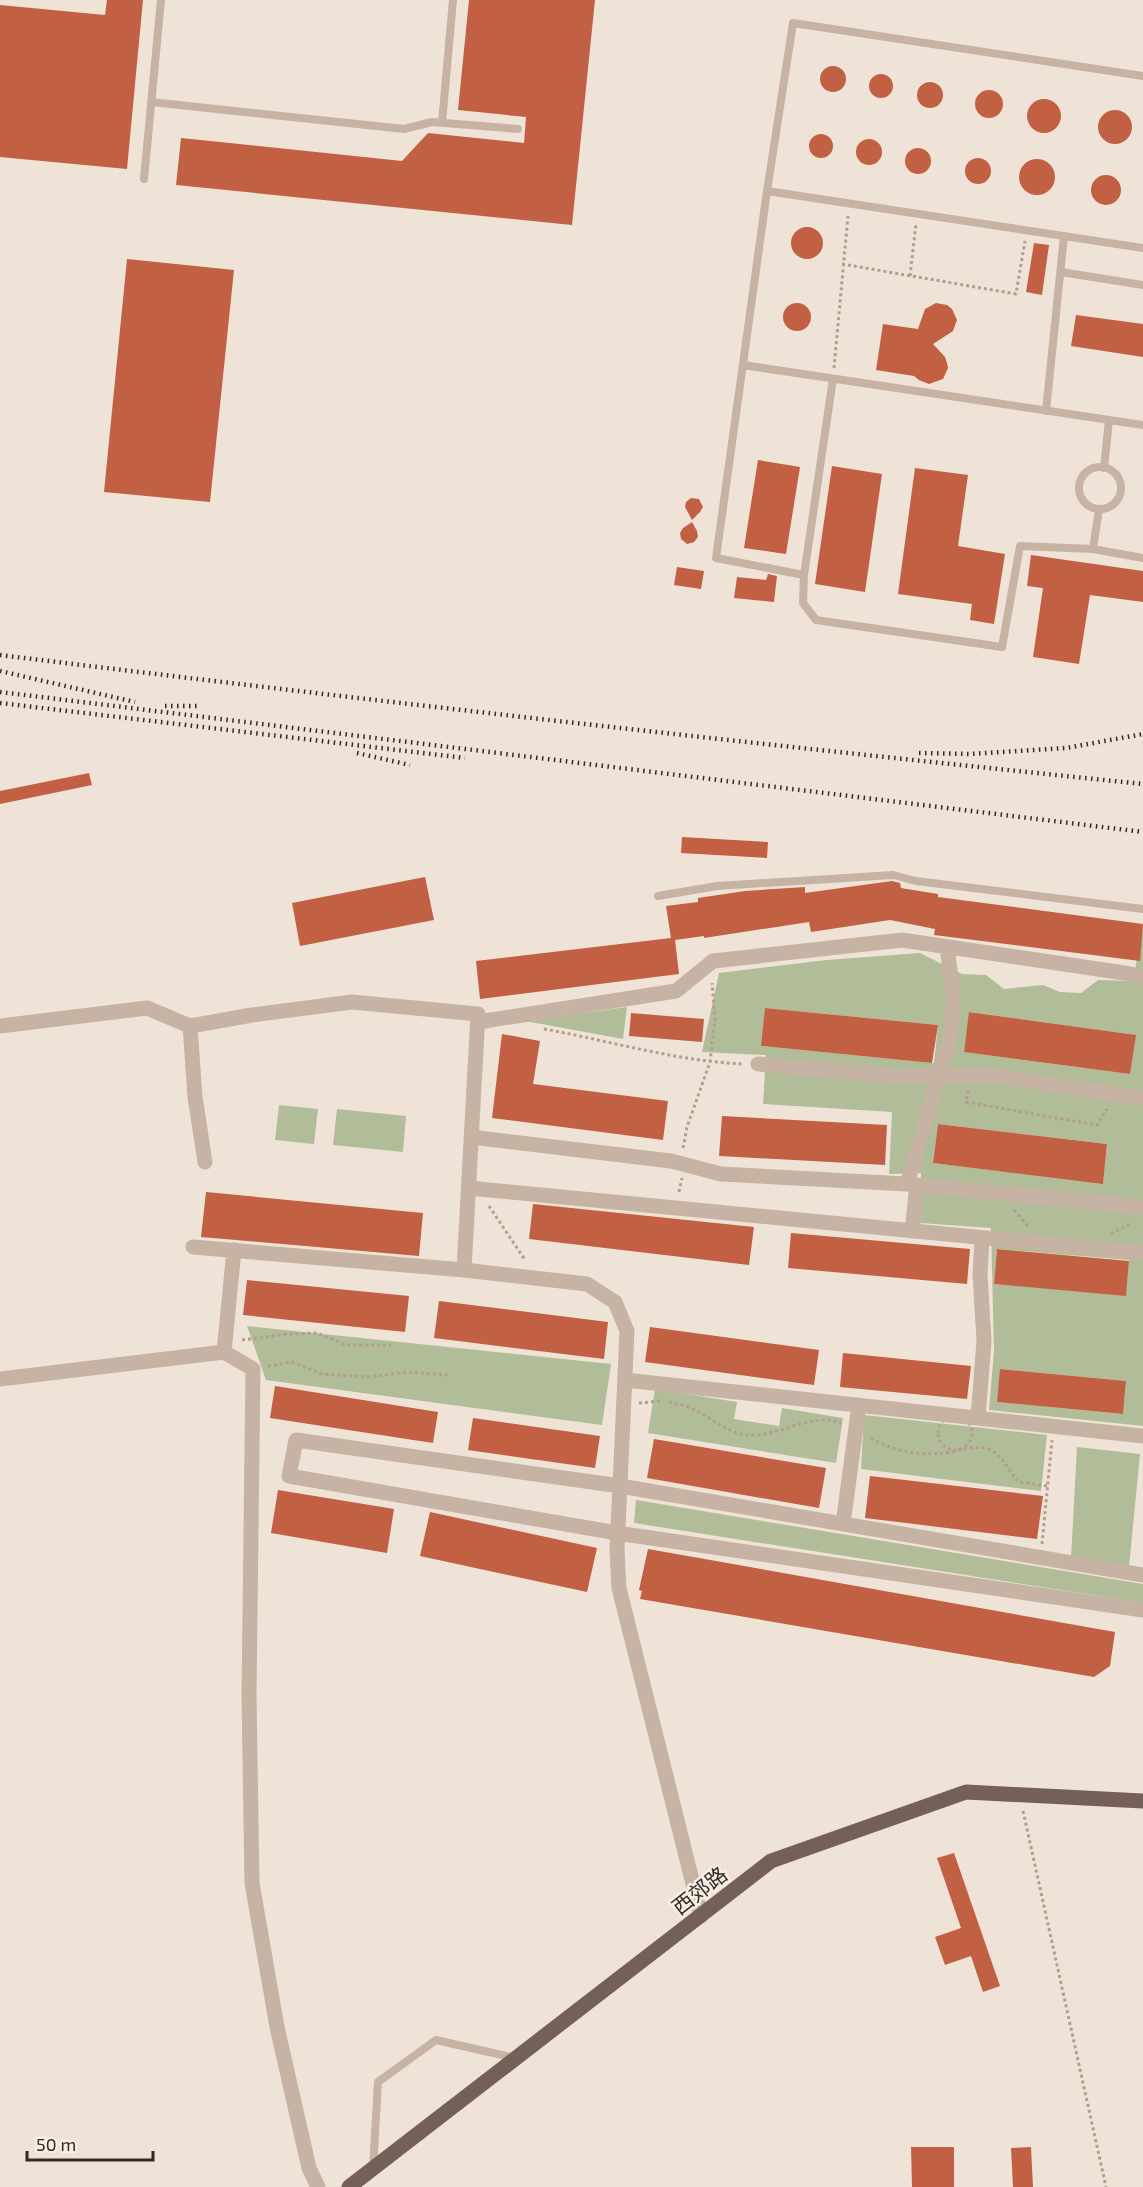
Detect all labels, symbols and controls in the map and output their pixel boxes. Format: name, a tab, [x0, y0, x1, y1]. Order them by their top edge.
street label: 西郊路	[666, 1861, 732, 1919]
scale bar	[27, 2124, 153, 2162]
text: 50 m	[36, 2133, 76, 2155]

